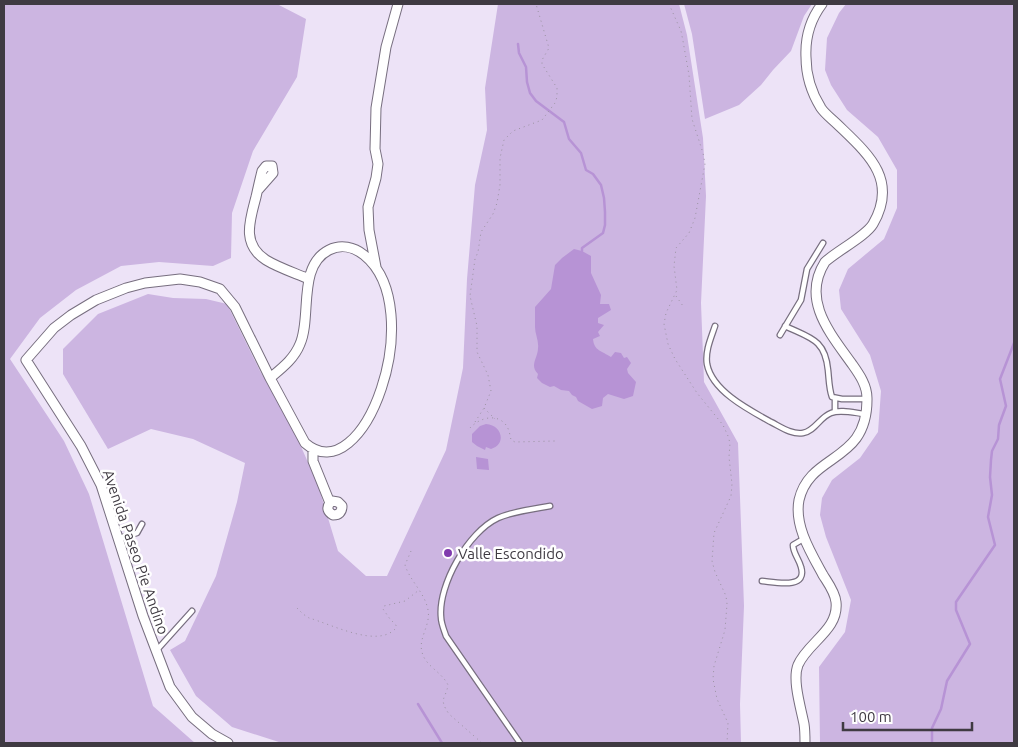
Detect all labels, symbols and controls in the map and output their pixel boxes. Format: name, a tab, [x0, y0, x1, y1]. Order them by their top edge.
street label: Avenida Paseo Pie Andino	[100, 467, 172, 637]
place label: Valle Escondido	[458, 545, 564, 562]
marker: Valle Escondido	[442, 547, 454, 559]
scale bar	[843, 700, 972, 732]
text: 100 m	[850, 708, 892, 725]

